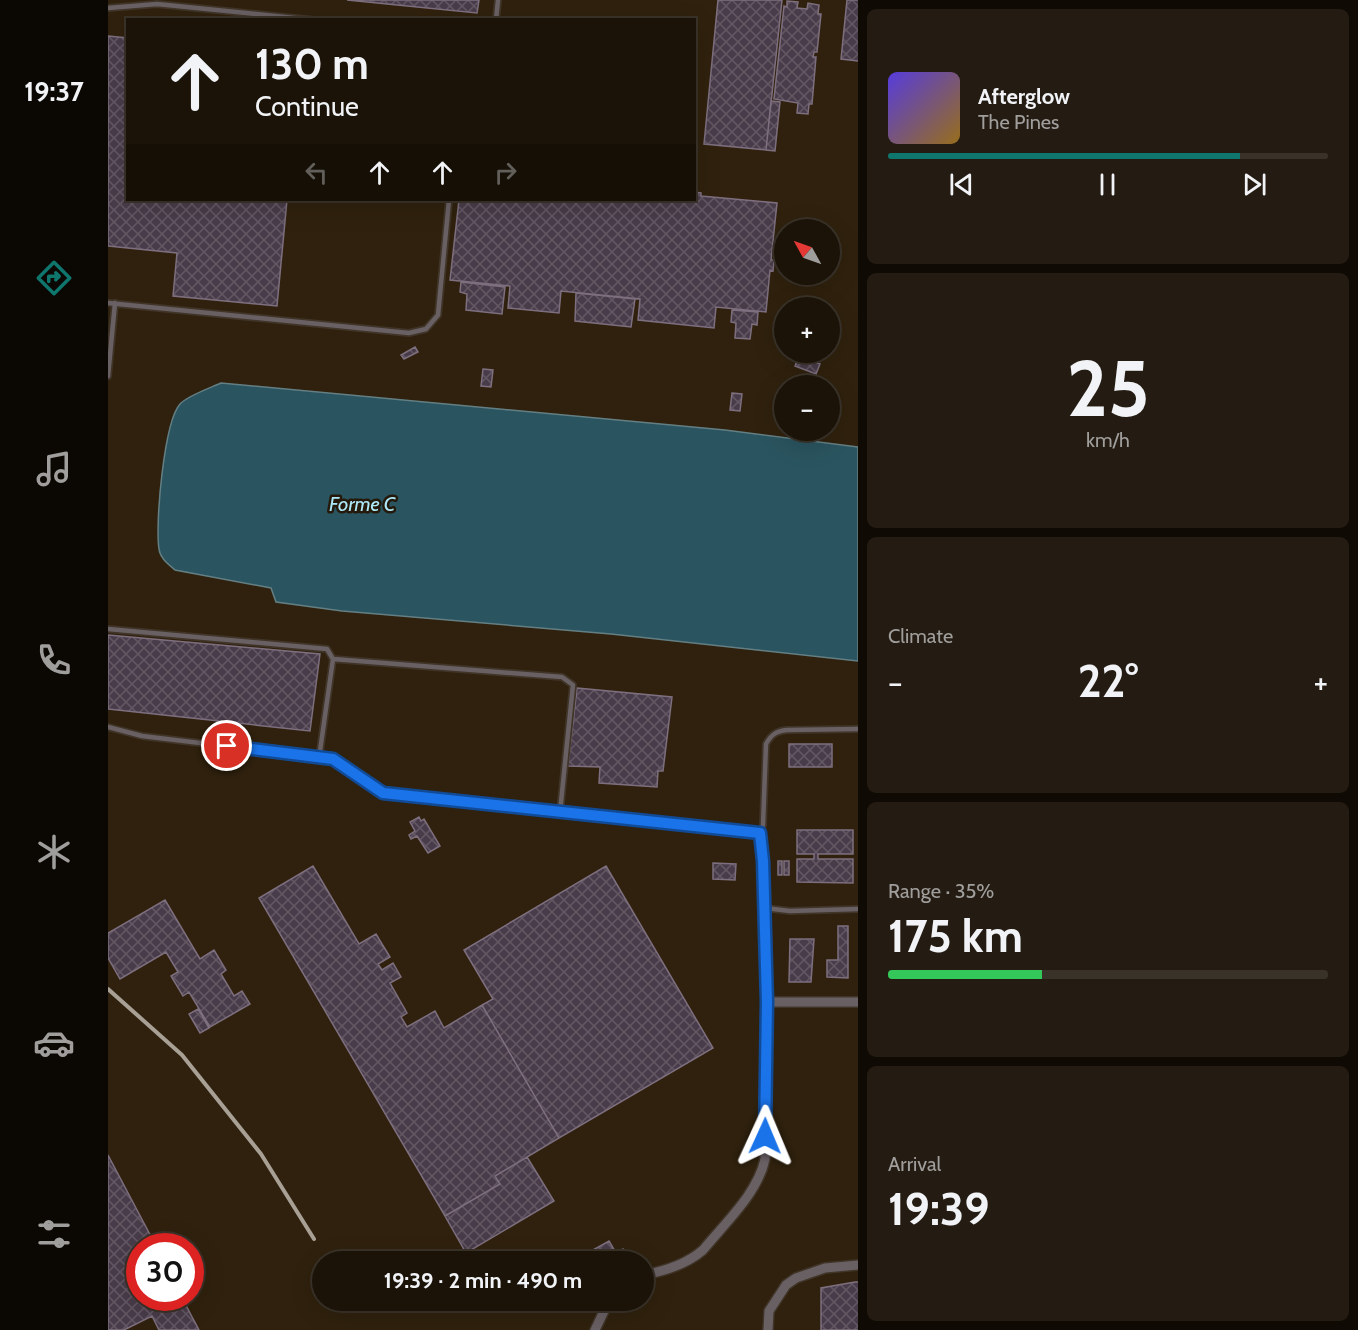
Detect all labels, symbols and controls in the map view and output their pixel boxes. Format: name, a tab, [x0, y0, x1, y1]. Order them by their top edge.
text: 130 m	[255, 38, 369, 90]
icon: ahead	[156, 42, 234, 120]
text: 19:37	[24, 75, 84, 108]
text: Afterglow	[978, 83, 1070, 110]
text: Continue	[255, 90, 359, 123]
text: The Pines	[978, 110, 1059, 134]
icon: left	[300, 156, 333, 189]
icon: ahead	[363, 156, 396, 189]
icon: ahead	[426, 156, 459, 189]
icon: right	[489, 156, 522, 189]
icon: previous	[945, 168, 978, 201]
icon: pause	[1091, 168, 1124, 201]
icon: next	[1238, 168, 1271, 201]
north arrow	[774, 219, 840, 285]
map controls	[774, 219, 840, 441]
icon: directions	[33, 257, 75, 299]
button: +	[774, 297, 840, 363]
text: 25	[1066, 341, 1150, 436]
button: −	[774, 375, 840, 441]
text: km/h	[1086, 428, 1130, 452]
icon: music	[33, 448, 75, 490]
water label: Forme C	[329, 492, 397, 516]
text: Climate	[888, 624, 953, 648]
icon: phone	[33, 639, 75, 681]
text: 22°	[1078, 654, 1138, 708]
text: −	[888, 662, 903, 702]
text: +	[1313, 662, 1328, 702]
pin	[201, 720, 252, 771]
icon: arrive	[210, 729, 243, 762]
icon: climate	[33, 831, 75, 873]
text: Range · 35%	[888, 879, 994, 903]
text: 175 km	[888, 909, 1023, 963]
icon: car	[33, 1022, 75, 1064]
position arrow	[733, 1104, 797, 1168]
text: Arrival	[888, 1152, 941, 1176]
text: 19:39	[888, 1182, 989, 1236]
icon: filters	[33, 1213, 75, 1255]
speed limit sign: 30	[126, 1233, 204, 1311]
text: 19:39 · 2 min · 490 m	[384, 1267, 582, 1294]

